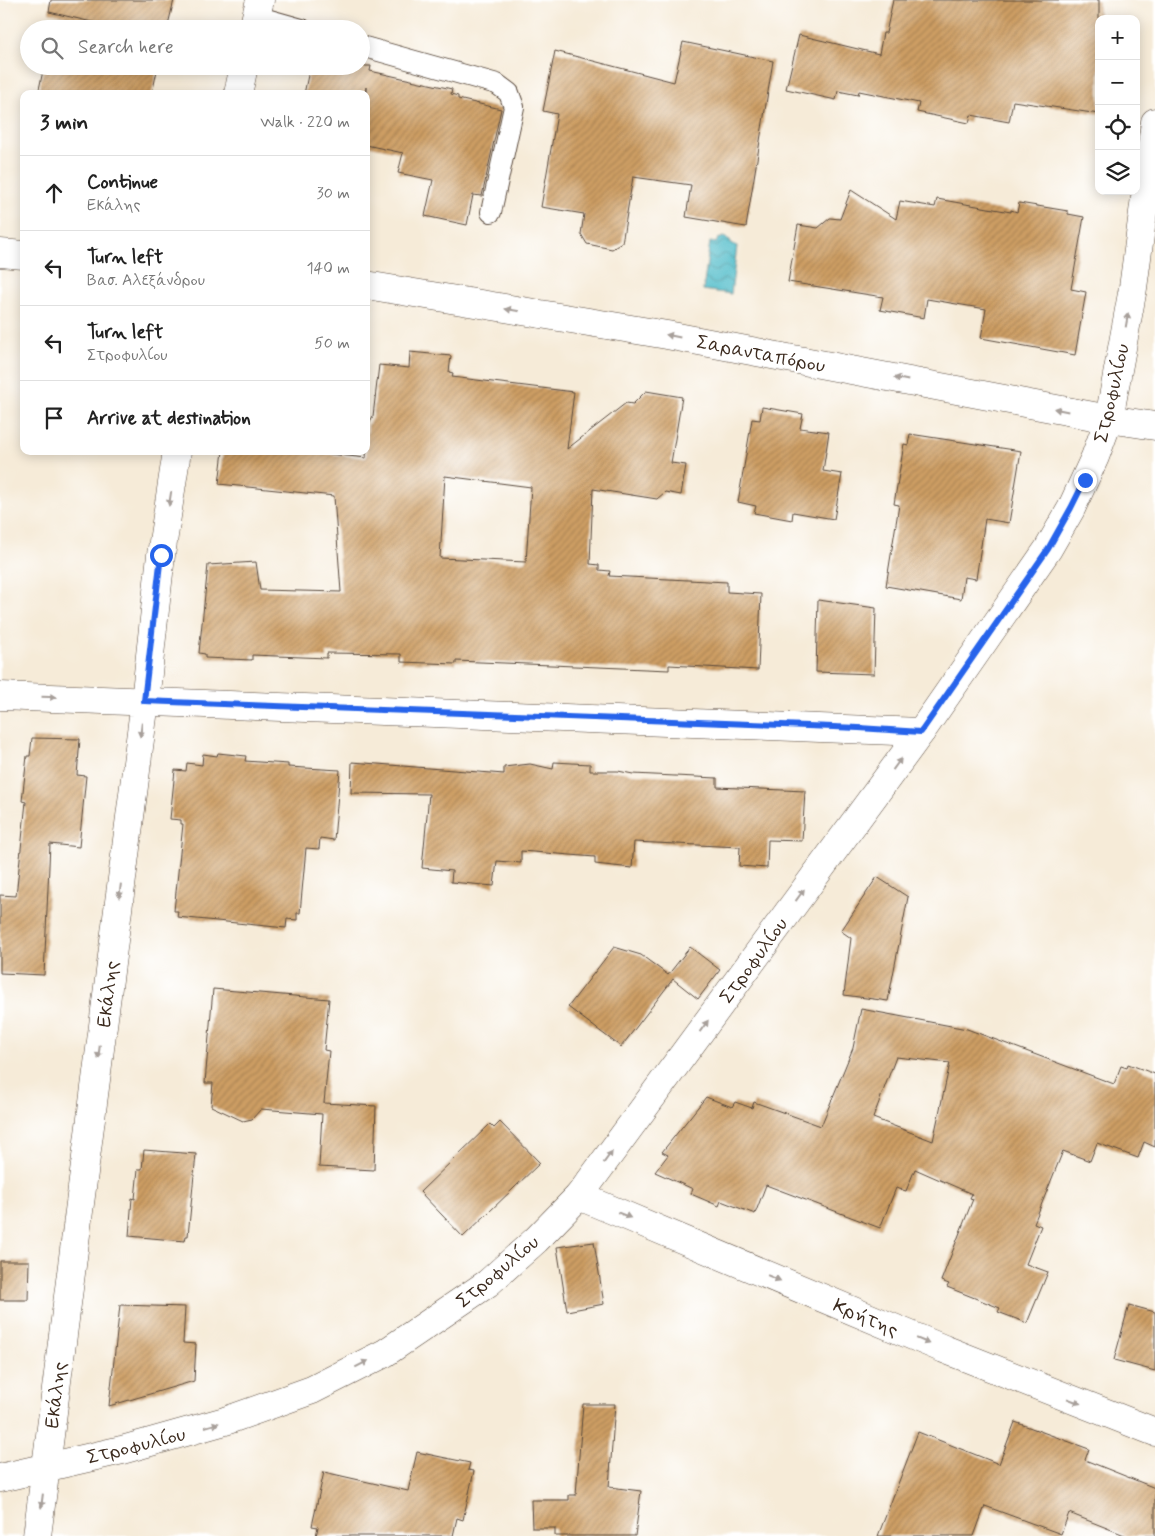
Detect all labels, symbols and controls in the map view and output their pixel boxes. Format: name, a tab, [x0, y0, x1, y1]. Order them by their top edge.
map controls	[1095, 15, 1140, 195]
button: +	[1095, 15, 1140, 60]
search box	[20, 20, 370, 75]
icon: search	[38, 34, 66, 62]
text: Search here	[78, 35, 174, 60]
button: −	[1095, 60, 1140, 105]
button: locate	[1095, 105, 1140, 150]
text: 3 min	[40, 109, 88, 137]
text: Walk · 220 m	[260, 112, 350, 133]
button: layers	[1095, 150, 1140, 195]
text: Continue	[87, 170, 158, 195]
icon: ahead	[40, 179, 68, 207]
text: 30 m	[317, 183, 350, 204]
text: Εκάλης	[87, 195, 141, 216]
text: Turn left	[87, 245, 163, 270]
icon: left	[40, 254, 68, 282]
text: 140 m	[306, 258, 350, 279]
text: Βασ. Αλεξάνδρου	[87, 270, 205, 291]
one-way arrow	[504, 305, 520, 313]
one-way arrow	[1123, 312, 1131, 327]
text: Turn left	[87, 320, 163, 345]
icon: left	[40, 329, 68, 357]
street label: Σαρανταπόρου	[694, 329, 827, 380]
one-way arrow	[664, 332, 680, 340]
text: 50 m	[314, 333, 350, 354]
street label: Στροφυλίου	[1088, 341, 1137, 445]
text: Στροφυλίου	[87, 345, 168, 366]
one-way arrow	[893, 375, 909, 383]
icon: arrive	[40, 404, 68, 432]
one-way arrow	[1052, 405, 1068, 413]
text: Arrive at destination	[87, 406, 251, 431]
route end	[1074, 469, 1097, 492]
one-way arrow	[165, 492, 173, 508]
route start	[150, 544, 173, 567]
one-way arrow	[41, 694, 57, 702]
one-way arrow	[137, 722, 145, 738]
one-way arrow	[892, 757, 902, 771]
one-way arrow	[116, 884, 124, 900]
one-way arrow	[795, 889, 806, 902]
street label: Στροφυλίου	[714, 912, 795, 1010]
street label: Εκάλης	[91, 959, 126, 1029]
one-way arrow	[699, 1019, 709, 1033]
one-way arrow	[95, 1045, 103, 1061]
one-way arrow	[603, 1150, 613, 1164]
one-way arrow	[617, 1211, 632, 1219]
street label: Στροφυλίου	[451, 1229, 545, 1315]
one-way arrow	[766, 1274, 781, 1282]
street label: Κρήτης	[829, 1293, 902, 1344]
one-way arrow	[916, 1337, 930, 1345]
street label: Εκάλης	[39, 1360, 74, 1430]
one-way arrow	[355, 1360, 370, 1369]
one-way arrow	[1067, 1397, 1082, 1405]
street label: Στροφυλίου	[84, 1421, 188, 1472]
one-way arrow	[204, 1421, 220, 1429]
one-way arrow	[38, 1494, 46, 1510]

